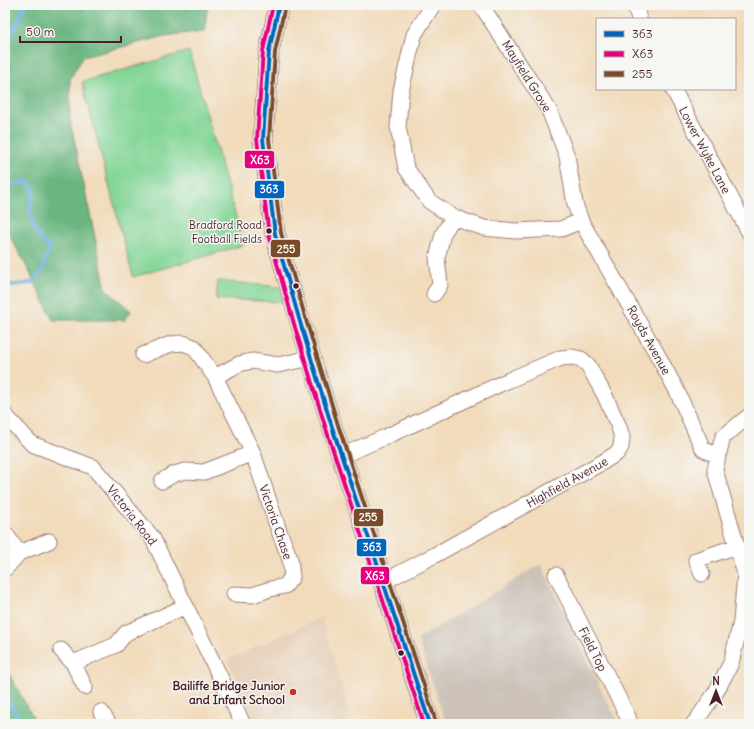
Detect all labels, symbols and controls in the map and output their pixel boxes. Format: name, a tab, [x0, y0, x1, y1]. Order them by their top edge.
scale bar	[20, 18, 121, 44]
legend	[596, 18, 736, 90]
text: 50 m	[26, 24, 55, 39]
text: 363	[632, 26, 653, 41]
street label: Mayfield Grove	[499, 38, 555, 114]
text: X63	[632, 46, 653, 61]
text: 255	[632, 66, 652, 81]
street label: Lower Wyke Lane	[676, 104, 734, 196]
line badge: X63	[244, 150, 275, 169]
text: X63	[250, 153, 270, 167]
line badge: 363	[254, 180, 285, 199]
text: 363	[260, 182, 278, 196]
place label: Bradford Road Football Fields	[189, 218, 263, 246]
marker: Bradford Road Football Fields	[264, 226, 274, 236]
line badge: 255	[270, 239, 301, 258]
text: 255	[277, 242, 295, 256]
unlabelled marker	[291, 281, 301, 291]
street label: Royds Avenue	[624, 303, 674, 377]
street label: Highfield Avenue	[524, 453, 610, 511]
street label: Victoria Road	[104, 482, 160, 548]
street label: Victoria Chase	[256, 483, 296, 561]
line badge: 255	[353, 508, 384, 527]
text: 255	[359, 510, 377, 524]
line badge: 363	[356, 538, 387, 557]
text: 363	[363, 540, 381, 554]
line badge: X63	[360, 566, 390, 585]
text: X63	[365, 569, 385, 583]
street label: Field Top	[576, 624, 611, 674]
unlabelled marker	[396, 648, 406, 658]
north arrow	[696, 671, 736, 711]
text: N	[712, 674, 720, 688]
place label: Bailiffe Bridge Junior and Infant School	[172, 678, 285, 707]
marker: Bailiffe Bridge Junior and Infant School	[288, 687, 298, 697]

